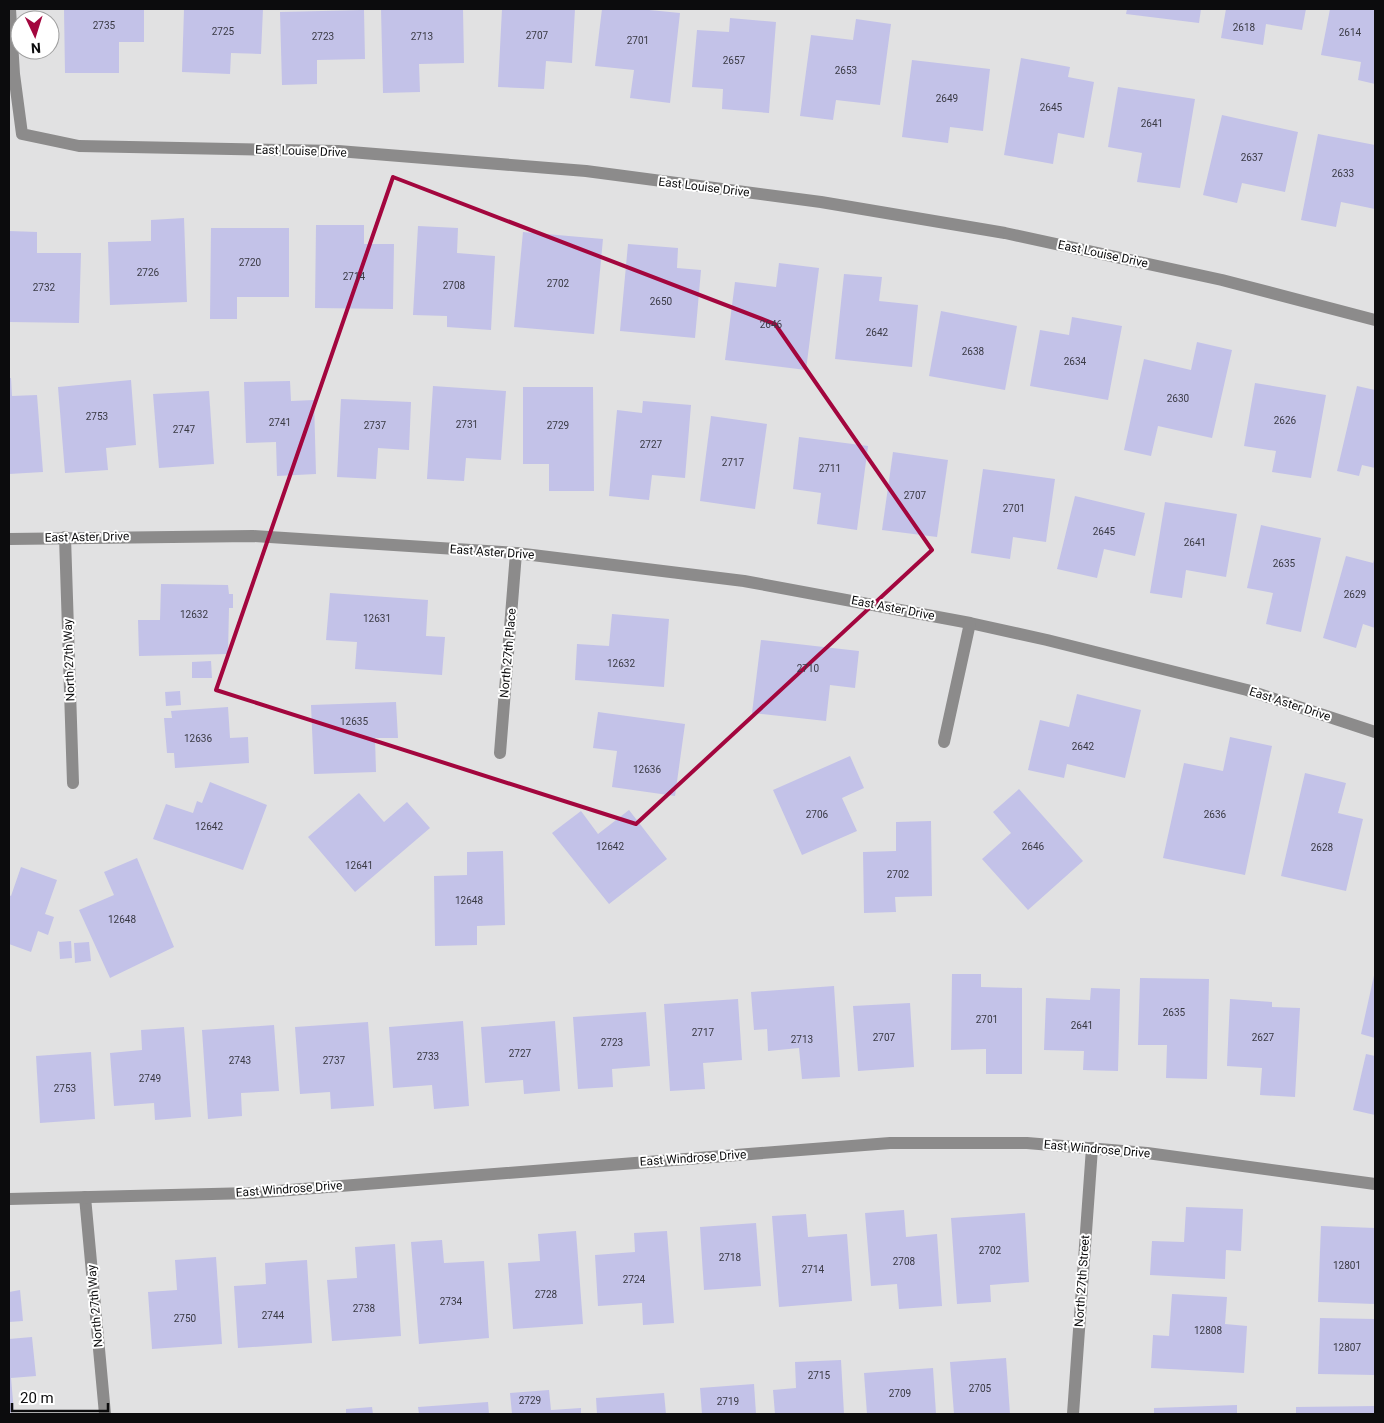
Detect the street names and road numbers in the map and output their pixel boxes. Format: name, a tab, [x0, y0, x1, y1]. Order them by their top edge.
street label: East Louise Drive	[255, 142, 347, 160]
street label: East Louise Drive	[658, 174, 750, 200]
street label: East Louise Drive	[1057, 238, 1149, 270]
street label: East Aster Drive	[45, 529, 129, 545]
street label: East Aster Drive	[449, 542, 535, 562]
street label: East Aster Drive	[850, 593, 936, 623]
street label: North 27th Place	[497, 608, 519, 698]
street label: North 27th Way	[61, 618, 77, 702]
street label: East Aster Drive	[1248, 684, 1332, 724]
street label: East Windrose Drive	[1043, 1137, 1151, 1161]
street label: East Windrose Drive	[639, 1147, 747, 1169]
street label: East Windrose Drive	[235, 1178, 343, 1200]
street label: North 27th Street	[1072, 1235, 1092, 1327]
street label: North 27th Way	[84, 1264, 106, 1348]

